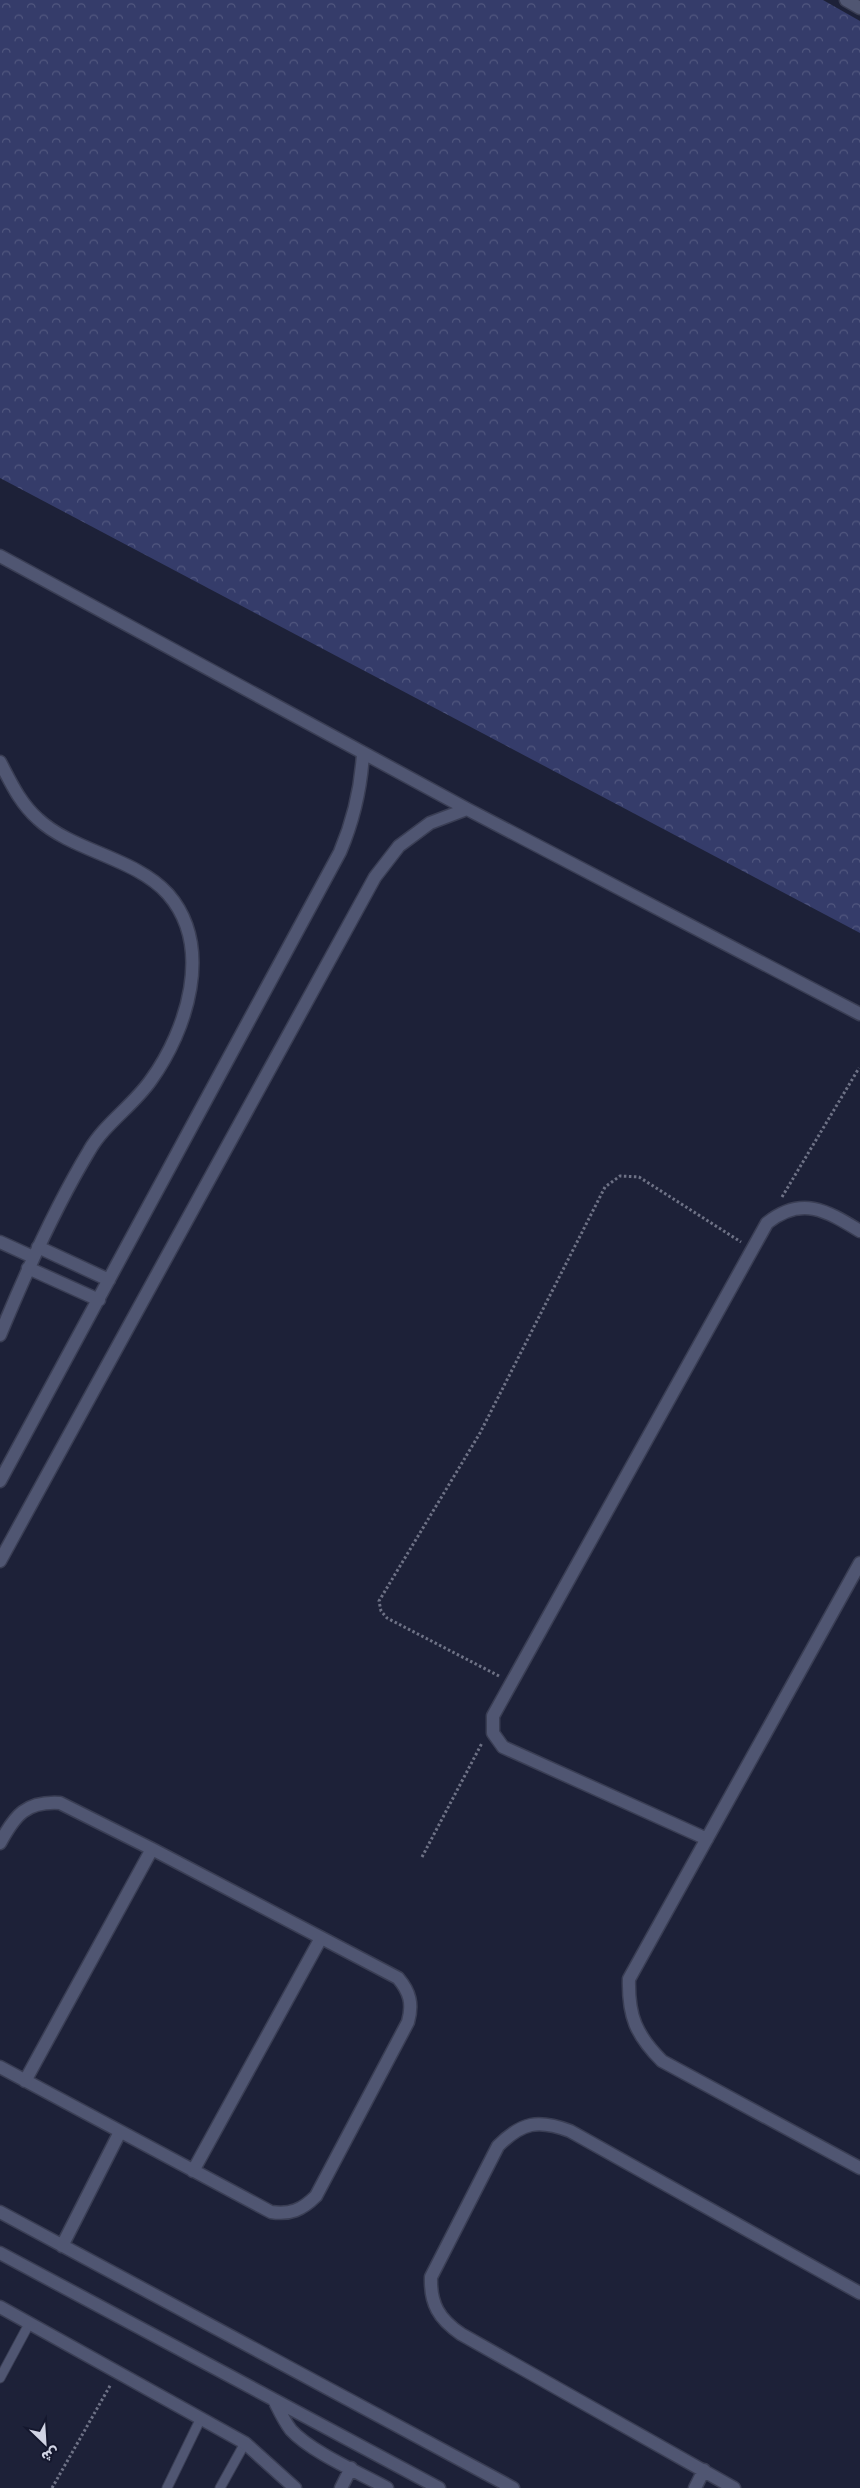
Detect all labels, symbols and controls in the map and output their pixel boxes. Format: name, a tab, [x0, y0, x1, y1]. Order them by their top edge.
north arrow	[20, 2418, 70, 2468]
text: ش	[38, 2443, 62, 2466]

